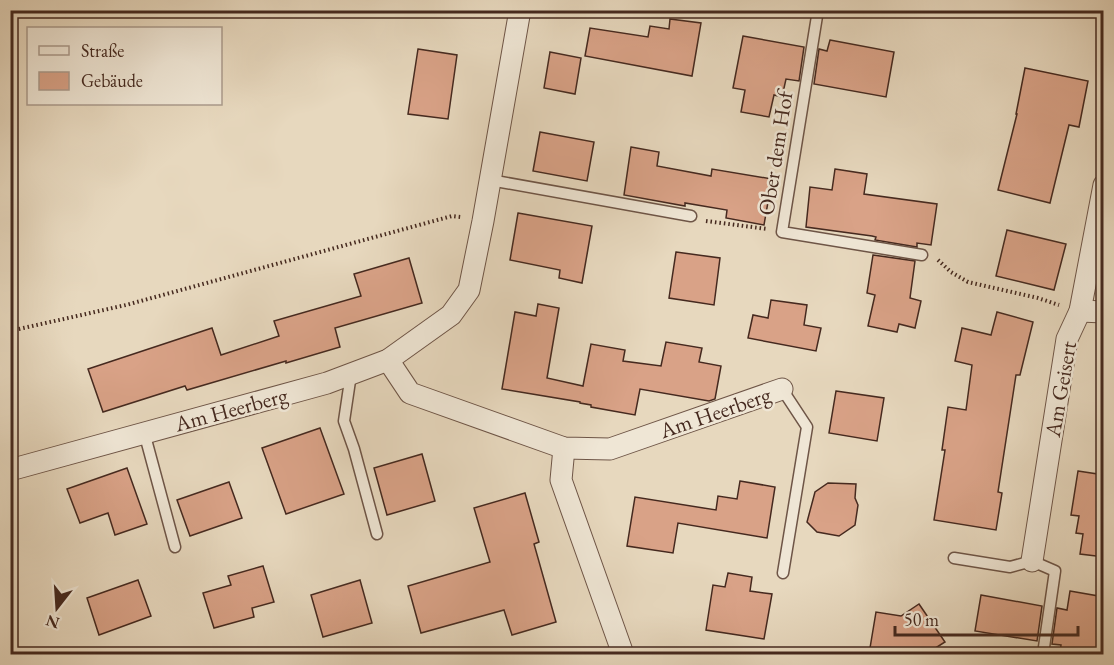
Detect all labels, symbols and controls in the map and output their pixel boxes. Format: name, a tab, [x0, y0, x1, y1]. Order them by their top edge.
legend	[27, 27, 222, 105]
text: Straße	[81, 39, 124, 62]
text: Gebäude	[81, 69, 143, 92]
street label: Ober dem Hof	[751, 86, 800, 217]
street label: Am Geisert	[1038, 339, 1083, 440]
street label: Am Heerberg	[171, 380, 291, 439]
street label: Am Heerberg	[655, 380, 775, 445]
north arrow	[27, 578, 87, 638]
scale bar	[895, 599, 1078, 637]
text: 50 m	[904, 608, 939, 631]
text: N	[43, 610, 62, 634]

